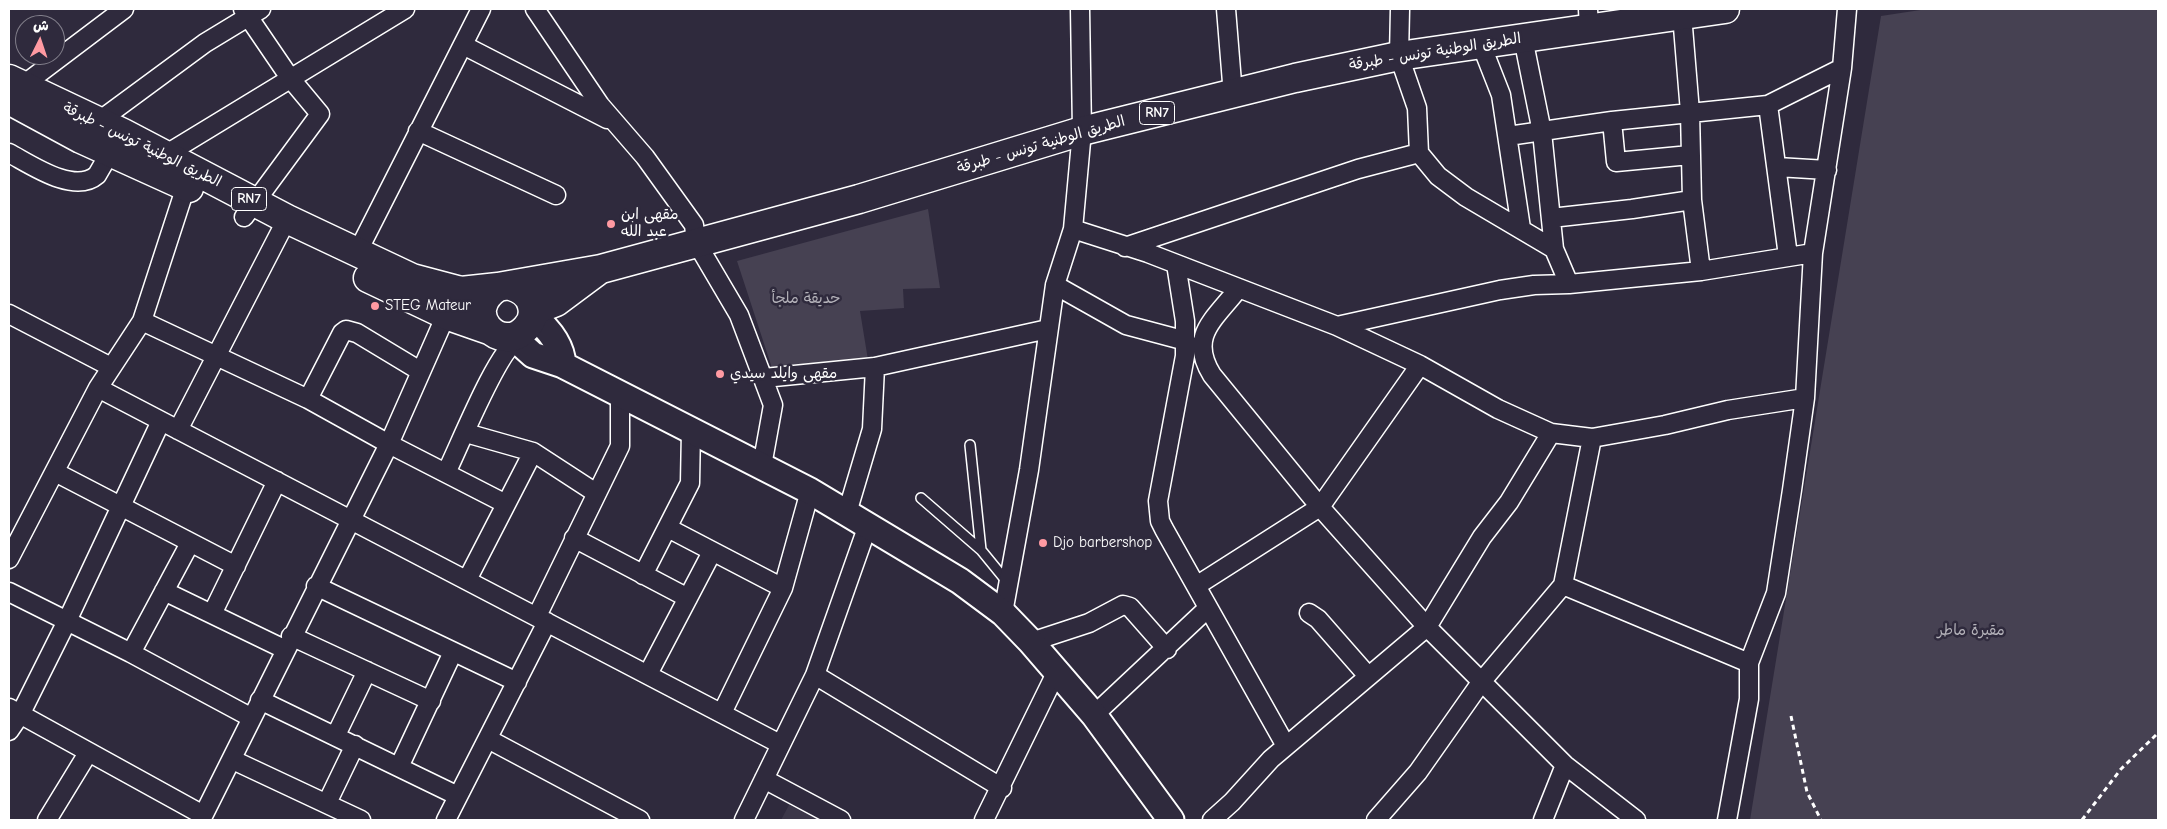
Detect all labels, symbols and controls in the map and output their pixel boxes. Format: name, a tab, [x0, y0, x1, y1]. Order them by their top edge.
north arrow	[15, 15, 65, 65]
text: ش	[33, 17, 49, 35]
street label: الطريق الوطنية تونس - طبرقة	[1348, 30, 1522, 74]
street label: الطريق الوطنية تونس - طبرقة	[60, 99, 224, 191]
road number: RN7	[1140, 102, 1174, 125]
street label: الطريق الوطنية تونس - طبرقة	[955, 112, 1127, 178]
road number: RN7	[232, 188, 266, 210]
place label: مقهى ابن عبد الله	[621, 206, 678, 241]
marker: مقهى ابن عبد الله	[605, 218, 617, 230]
park label: حديقة ملجأ	[771, 290, 841, 308]
place label: STEG Mateur	[385, 297, 471, 315]
marker: STEG Mateur	[369, 300, 381, 312]
place label: مقهى وايلد سيدي	[730, 365, 837, 383]
marker: مقهى وايلد سيدي	[714, 368, 726, 380]
place label: Djo barbershop	[1053, 534, 1152, 552]
marker: Djo barbershop	[1037, 537, 1049, 549]
park label: مقبرة ماطر	[1937, 622, 2005, 640]

